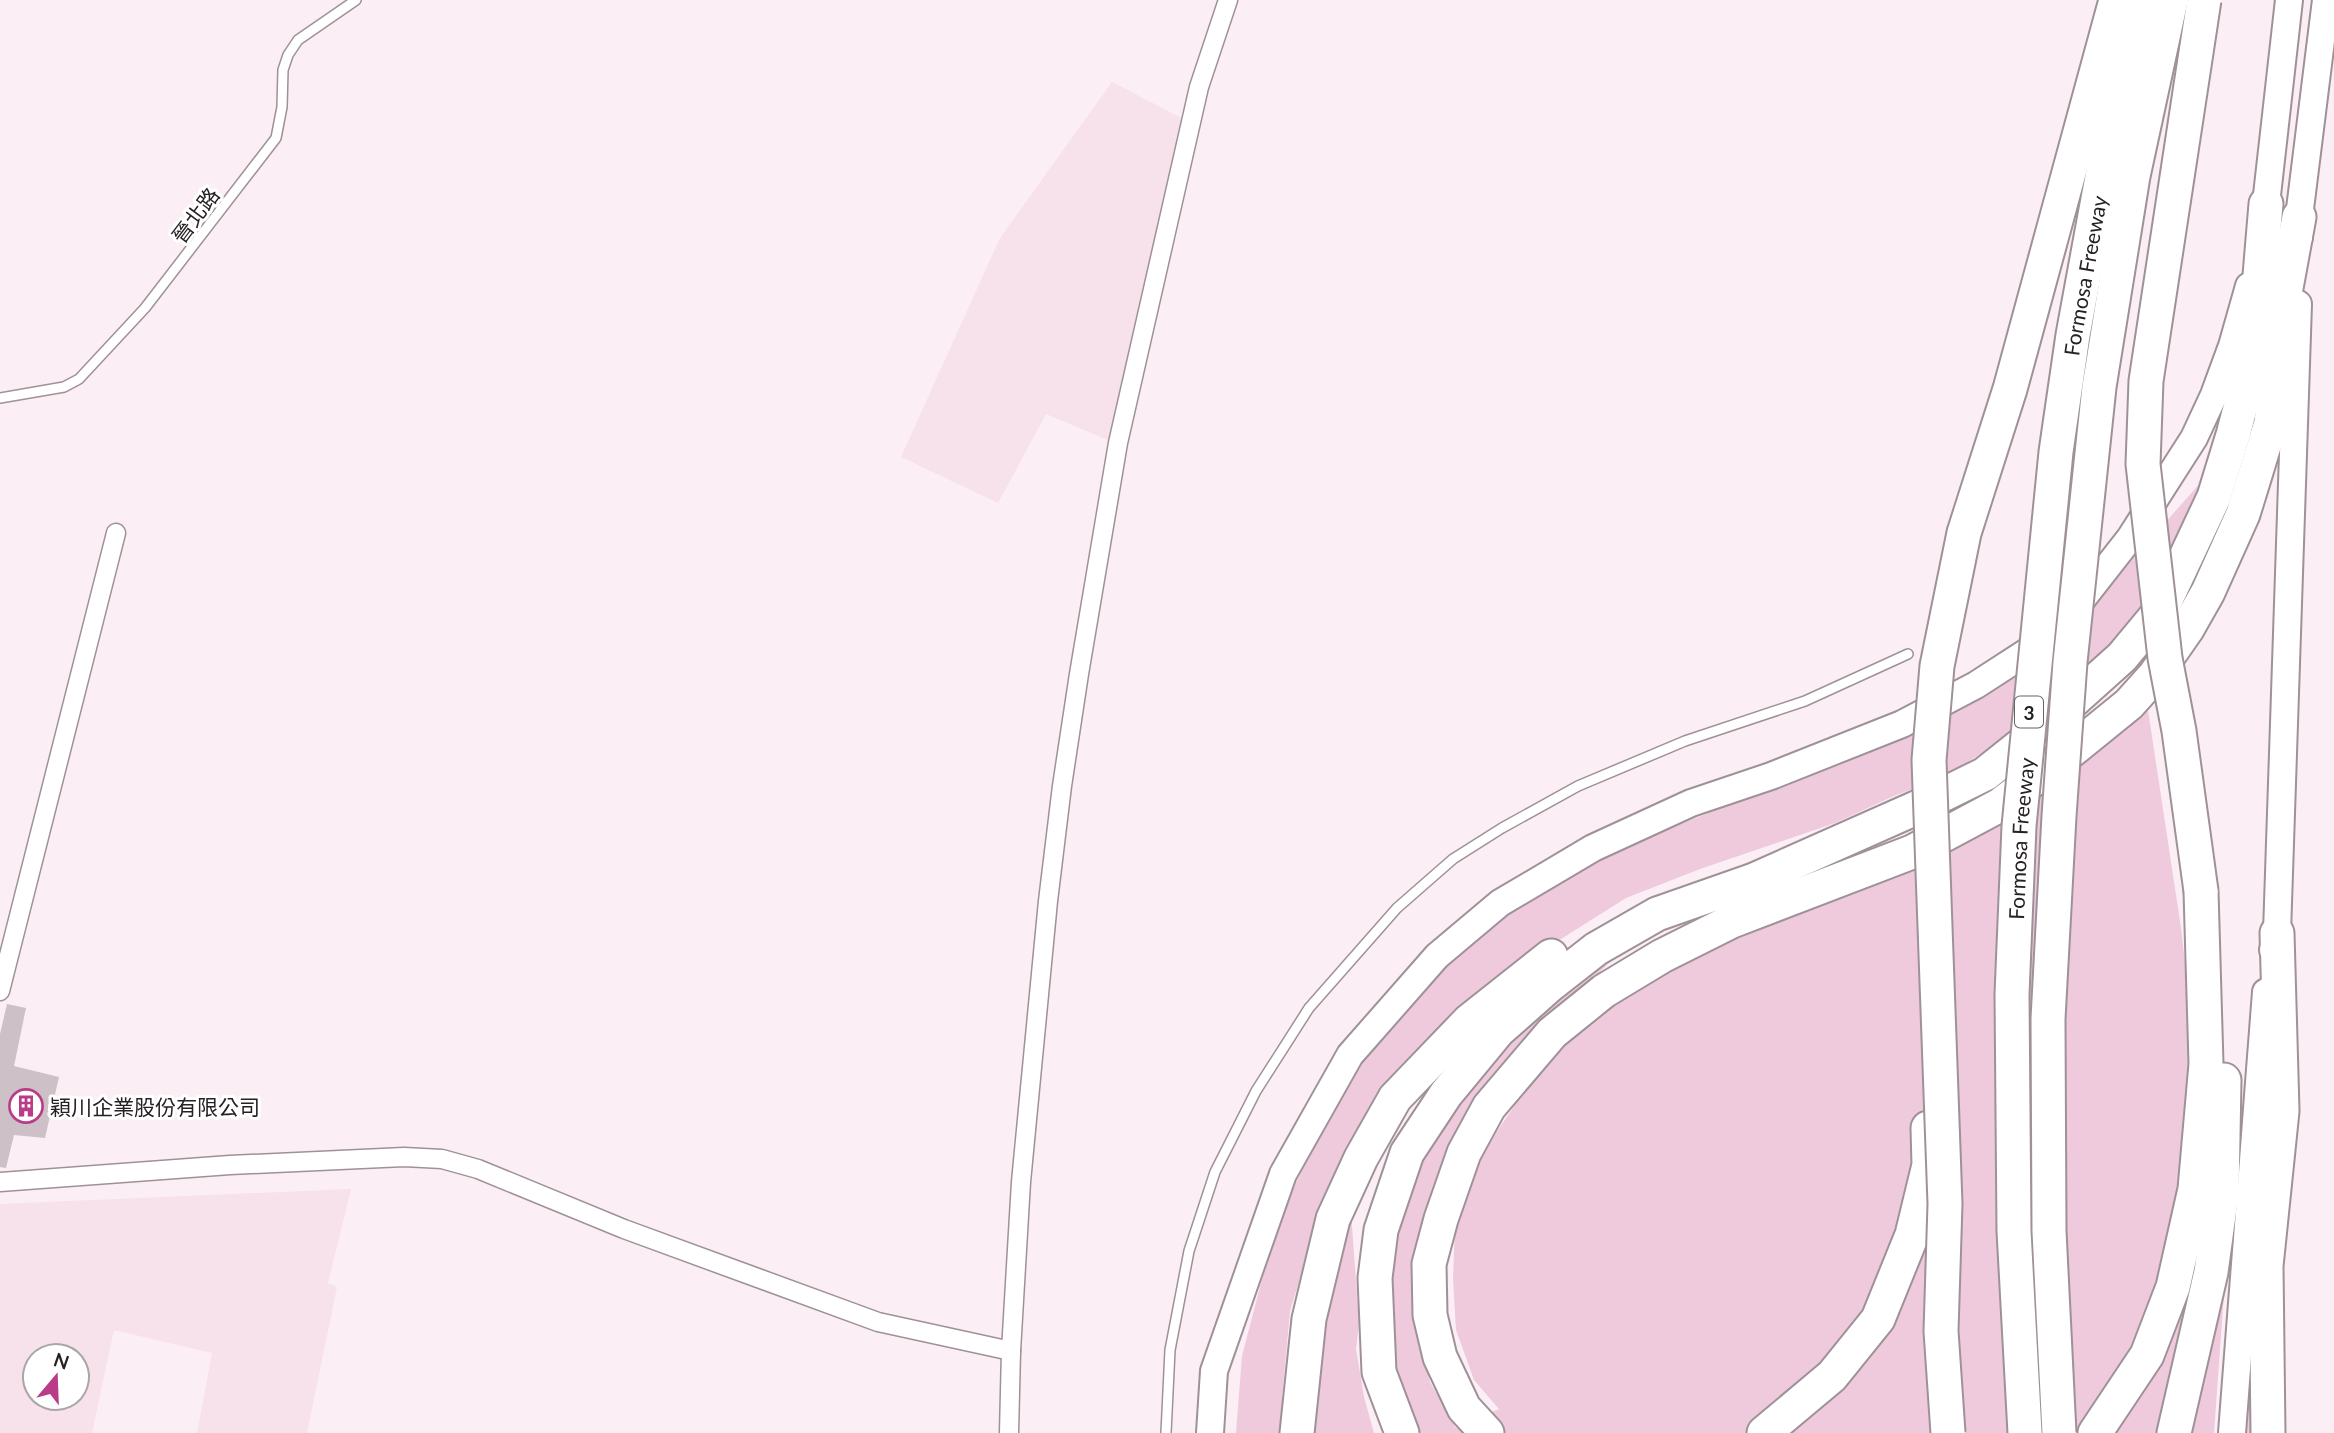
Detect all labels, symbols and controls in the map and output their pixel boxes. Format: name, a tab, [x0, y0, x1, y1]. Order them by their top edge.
street label: 晉北路	[166, 182, 224, 248]
street label: Formosa Freeway	[2058, 193, 2111, 357]
road number: 3	[2015, 696, 2043, 727]
street label: Formosa Freeway	[2003, 756, 2038, 920]
building icon: 穎川企業股份有限公司	[7, 1087, 45, 1125]
place label: 穎川企業股份有限公司	[50, 1094, 260, 1119]
north arrow	[21, 1342, 91, 1412]
text: N	[51, 1347, 72, 1374]

